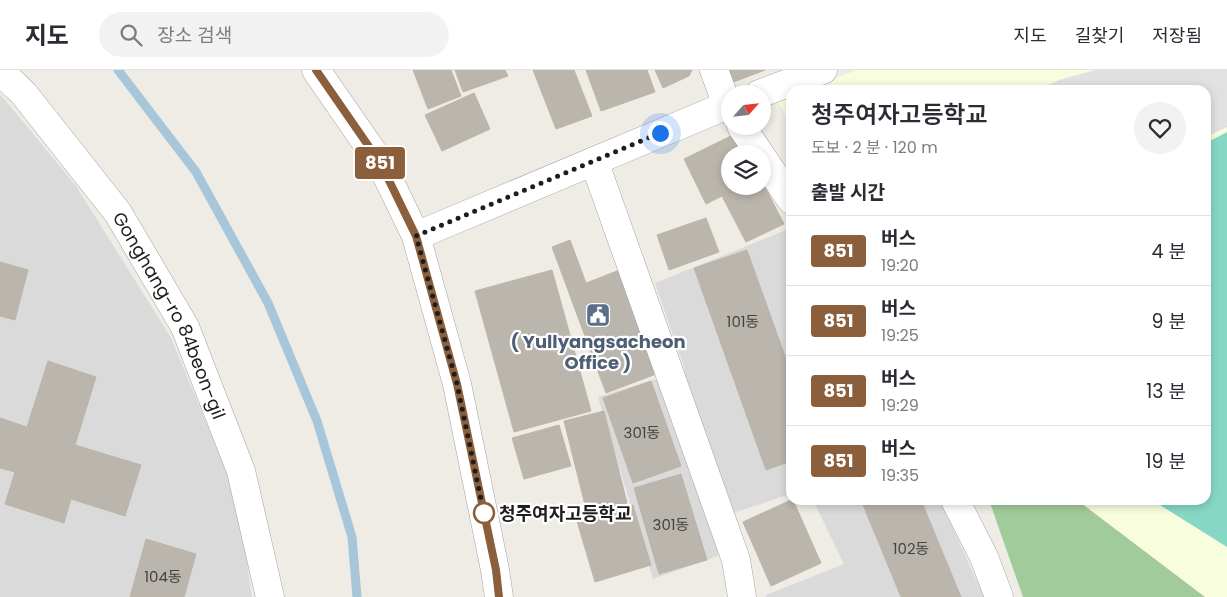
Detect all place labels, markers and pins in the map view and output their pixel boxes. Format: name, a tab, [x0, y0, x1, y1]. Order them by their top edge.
public building icon: ( Yullyangsacheon Office )	[585, 302, 611, 328]
place label: ( Yullyangsacheon Office )	[510, 329, 686, 375]
place label: 청주여자고등학교	[499, 501, 631, 526]
marker: 청주여자고등학교	[473, 502, 495, 524]

